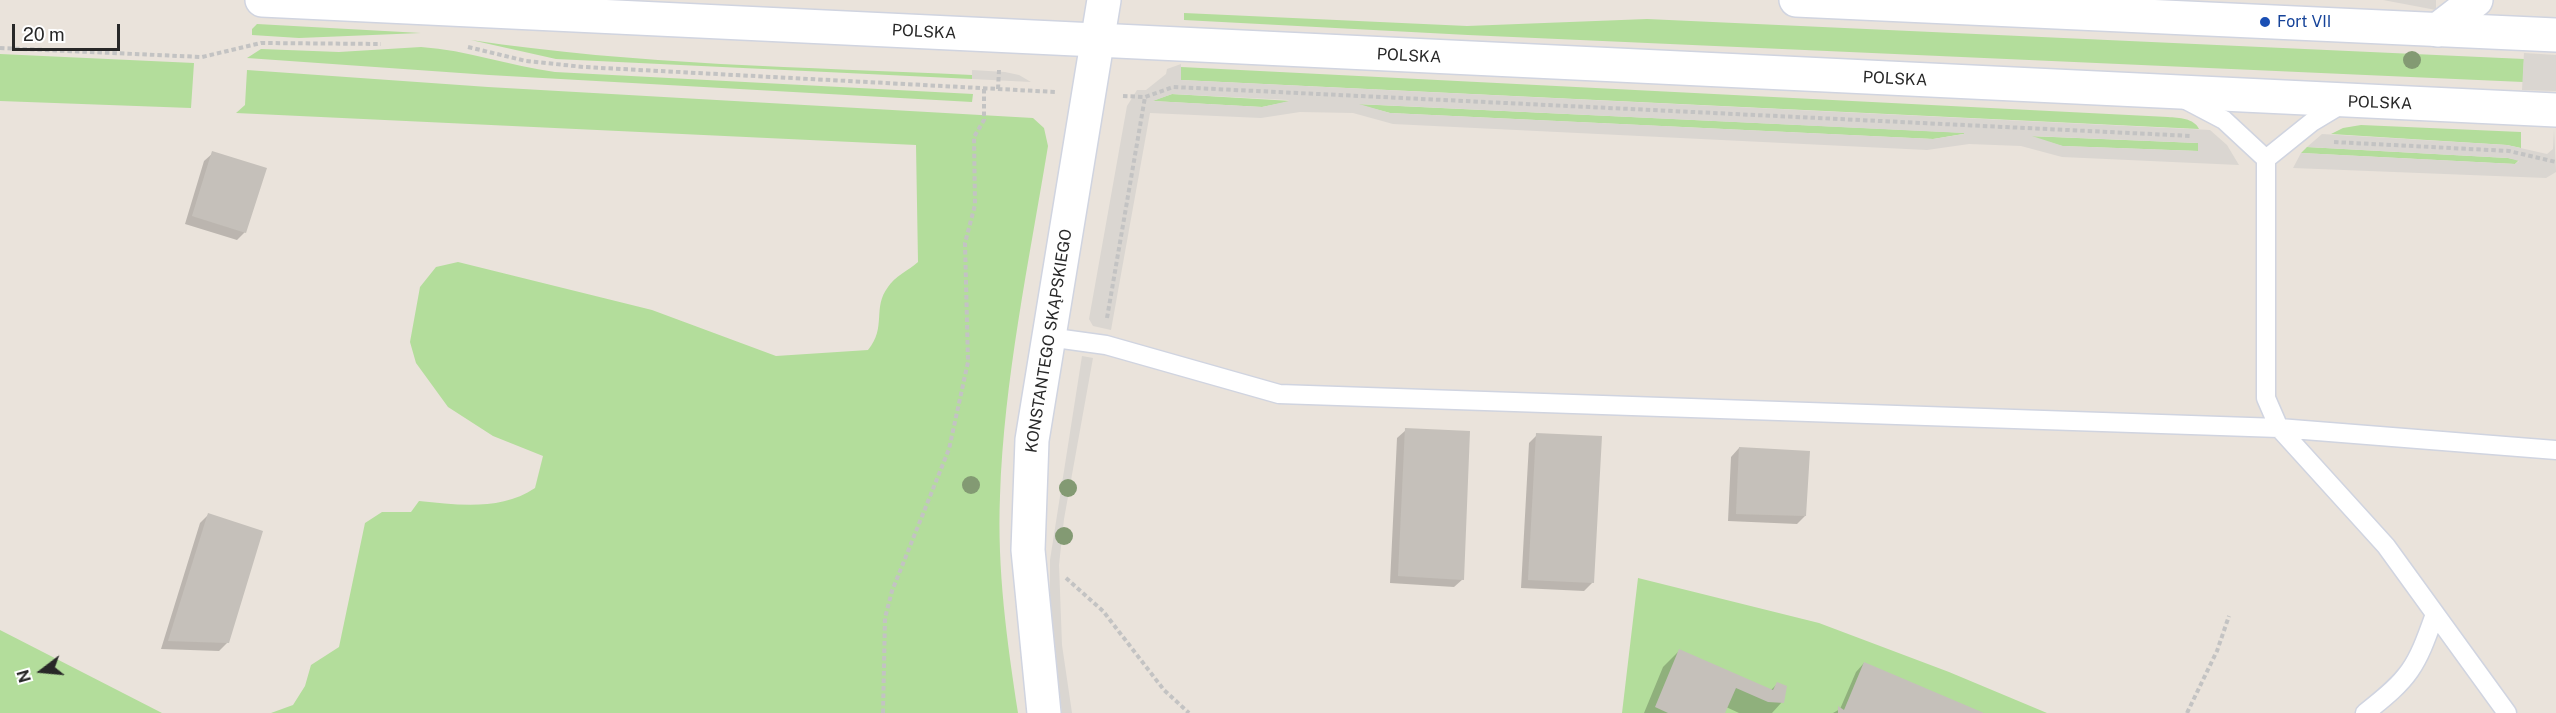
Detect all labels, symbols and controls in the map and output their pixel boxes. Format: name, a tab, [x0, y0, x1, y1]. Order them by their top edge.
scale bar	[15, 12, 123, 50]
place label: Fort VII	[2277, 12, 2331, 32]
marker: Fort VII	[2258, 15, 2272, 29]
street label: POLSKA	[891, 21, 957, 43]
text: 20 m	[23, 24, 65, 45]
street label: POLSKA	[1376, 45, 1442, 67]
street label: POLSKA	[1862, 68, 1928, 90]
street label: POLSKA	[2347, 92, 2413, 114]
street label: KONSTANTEGO SKĄPSKIEGO	[1022, 228, 1076, 454]
north arrow	[12, 641, 72, 701]
text: N	[13, 667, 35, 685]

